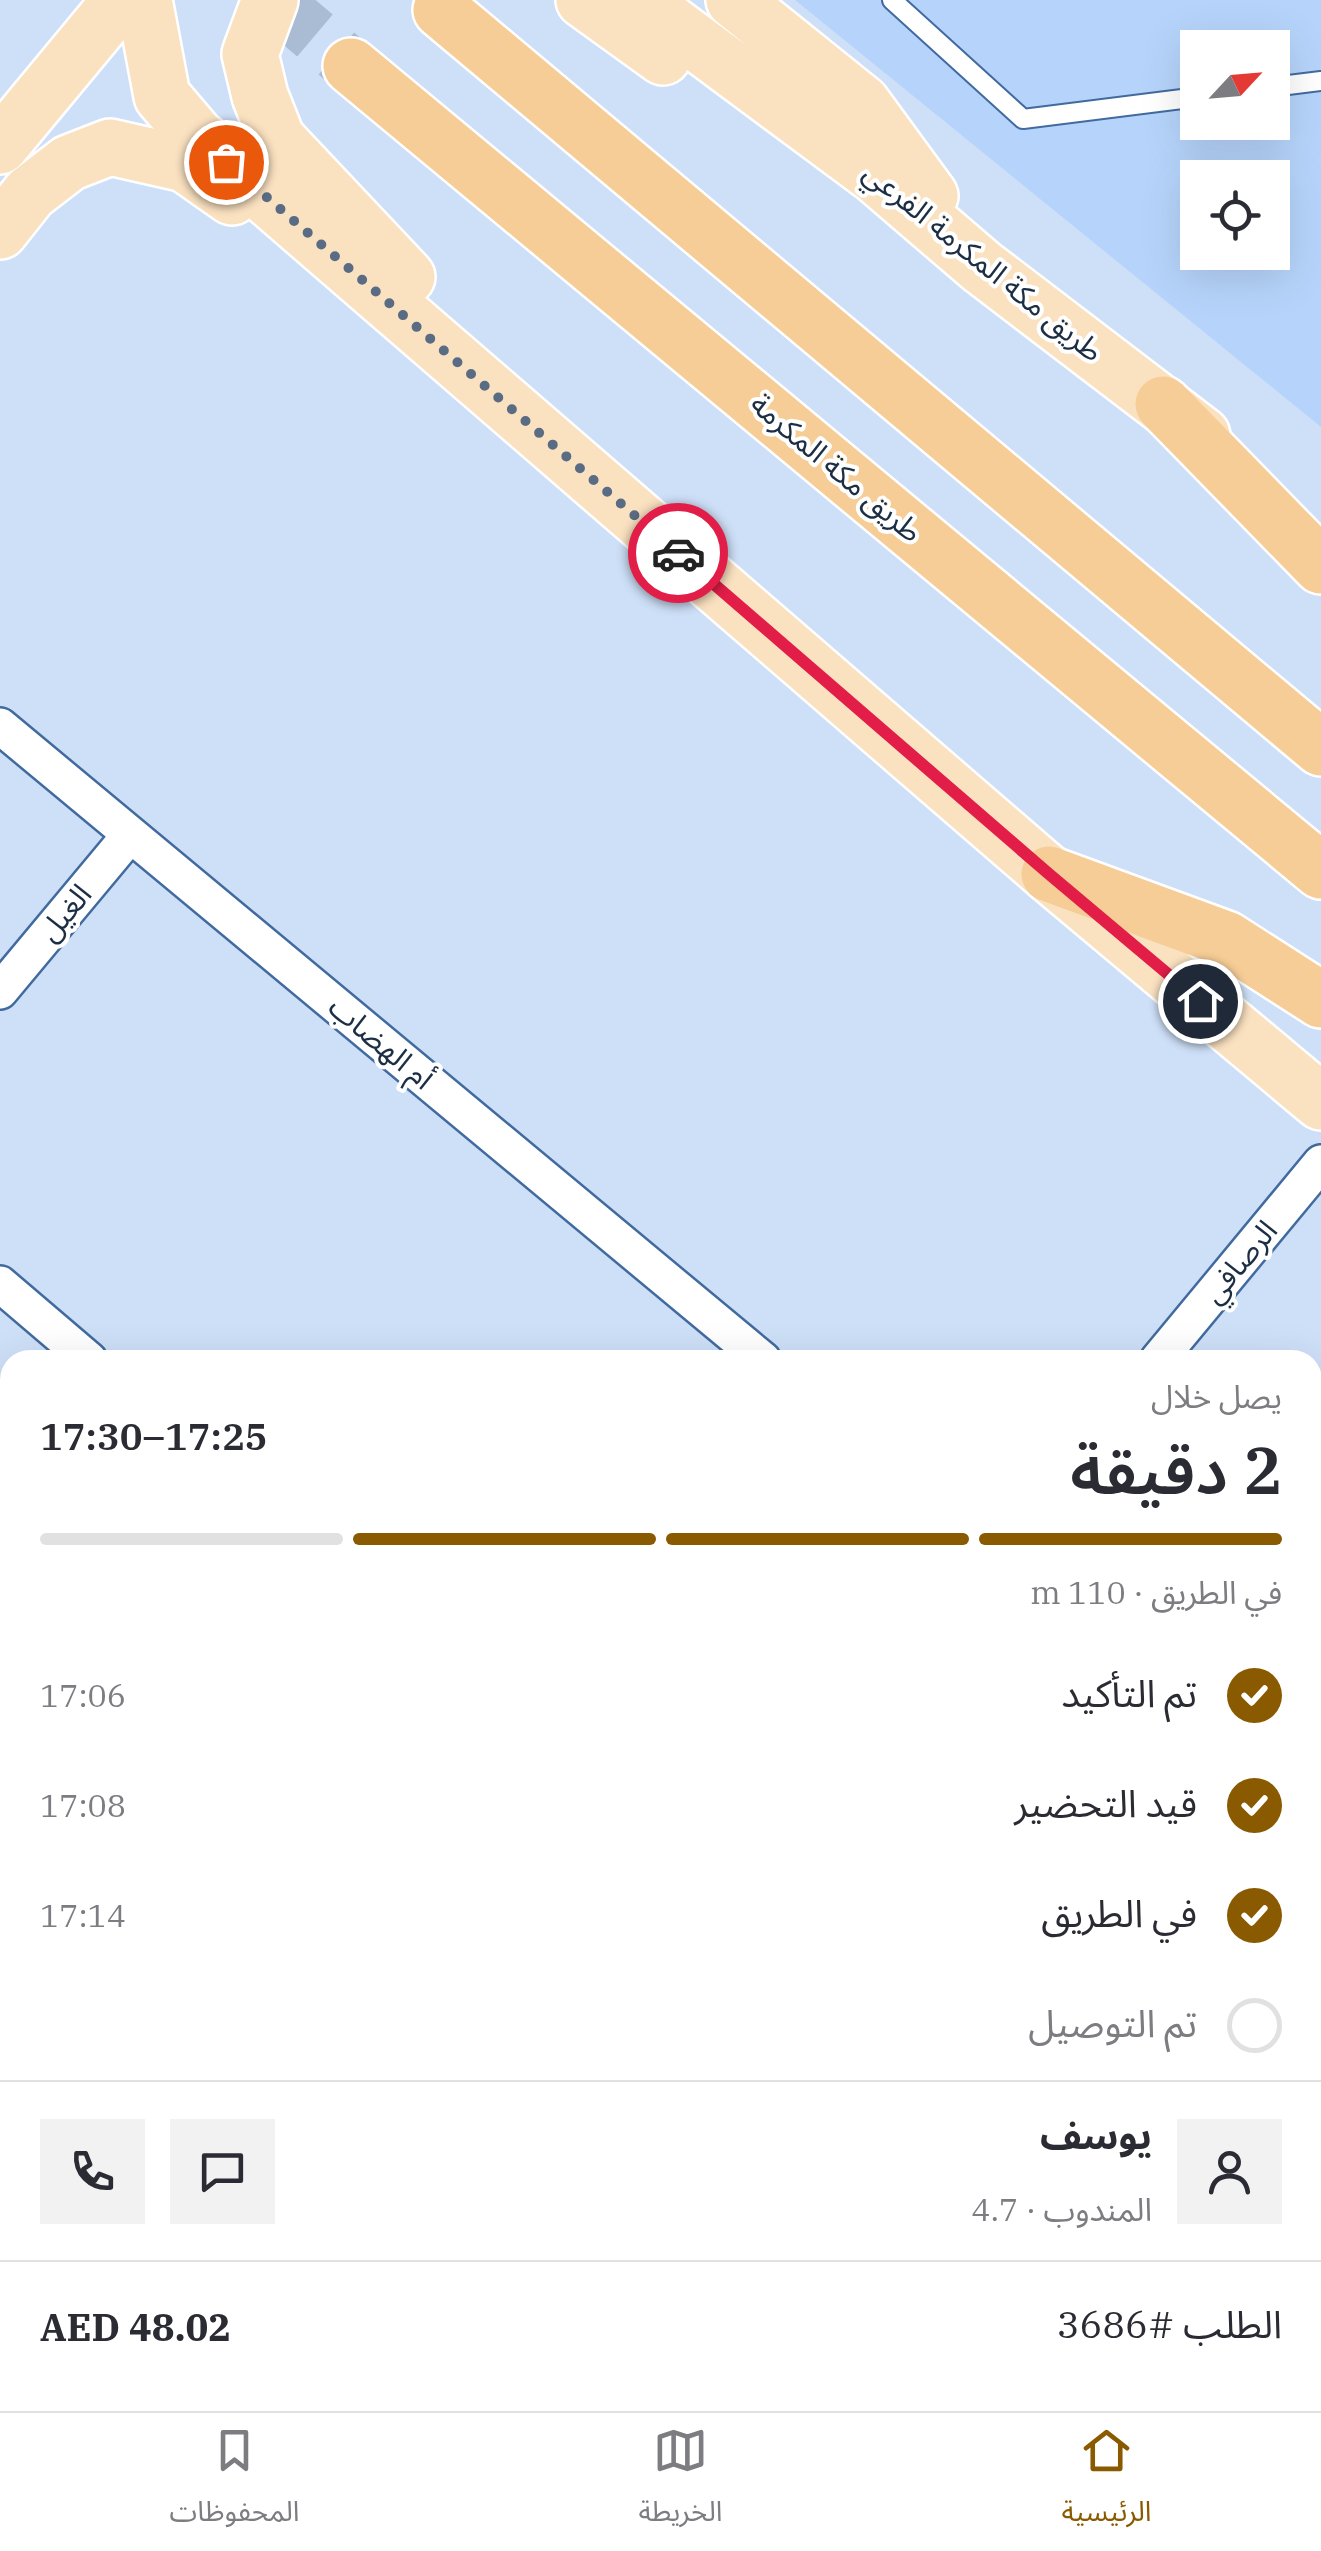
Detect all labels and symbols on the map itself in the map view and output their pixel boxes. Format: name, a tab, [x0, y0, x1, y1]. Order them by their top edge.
north arrow	[1180, 30, 1290, 140]
pin	[184, 120, 269, 205]
street label: طريق مكة المكرمة الفرعي	[853, 152, 1112, 373]
street label: طريق مكة المكرمة	[743, 384, 931, 550]
courier	[628, 503, 728, 603]
street label: الغيل	[28, 875, 99, 949]
pin	[1158, 959, 1243, 1044]
street label: أم الهضاب	[319, 987, 443, 1100]
street label: الرصافي	[1193, 1211, 1289, 1314]

